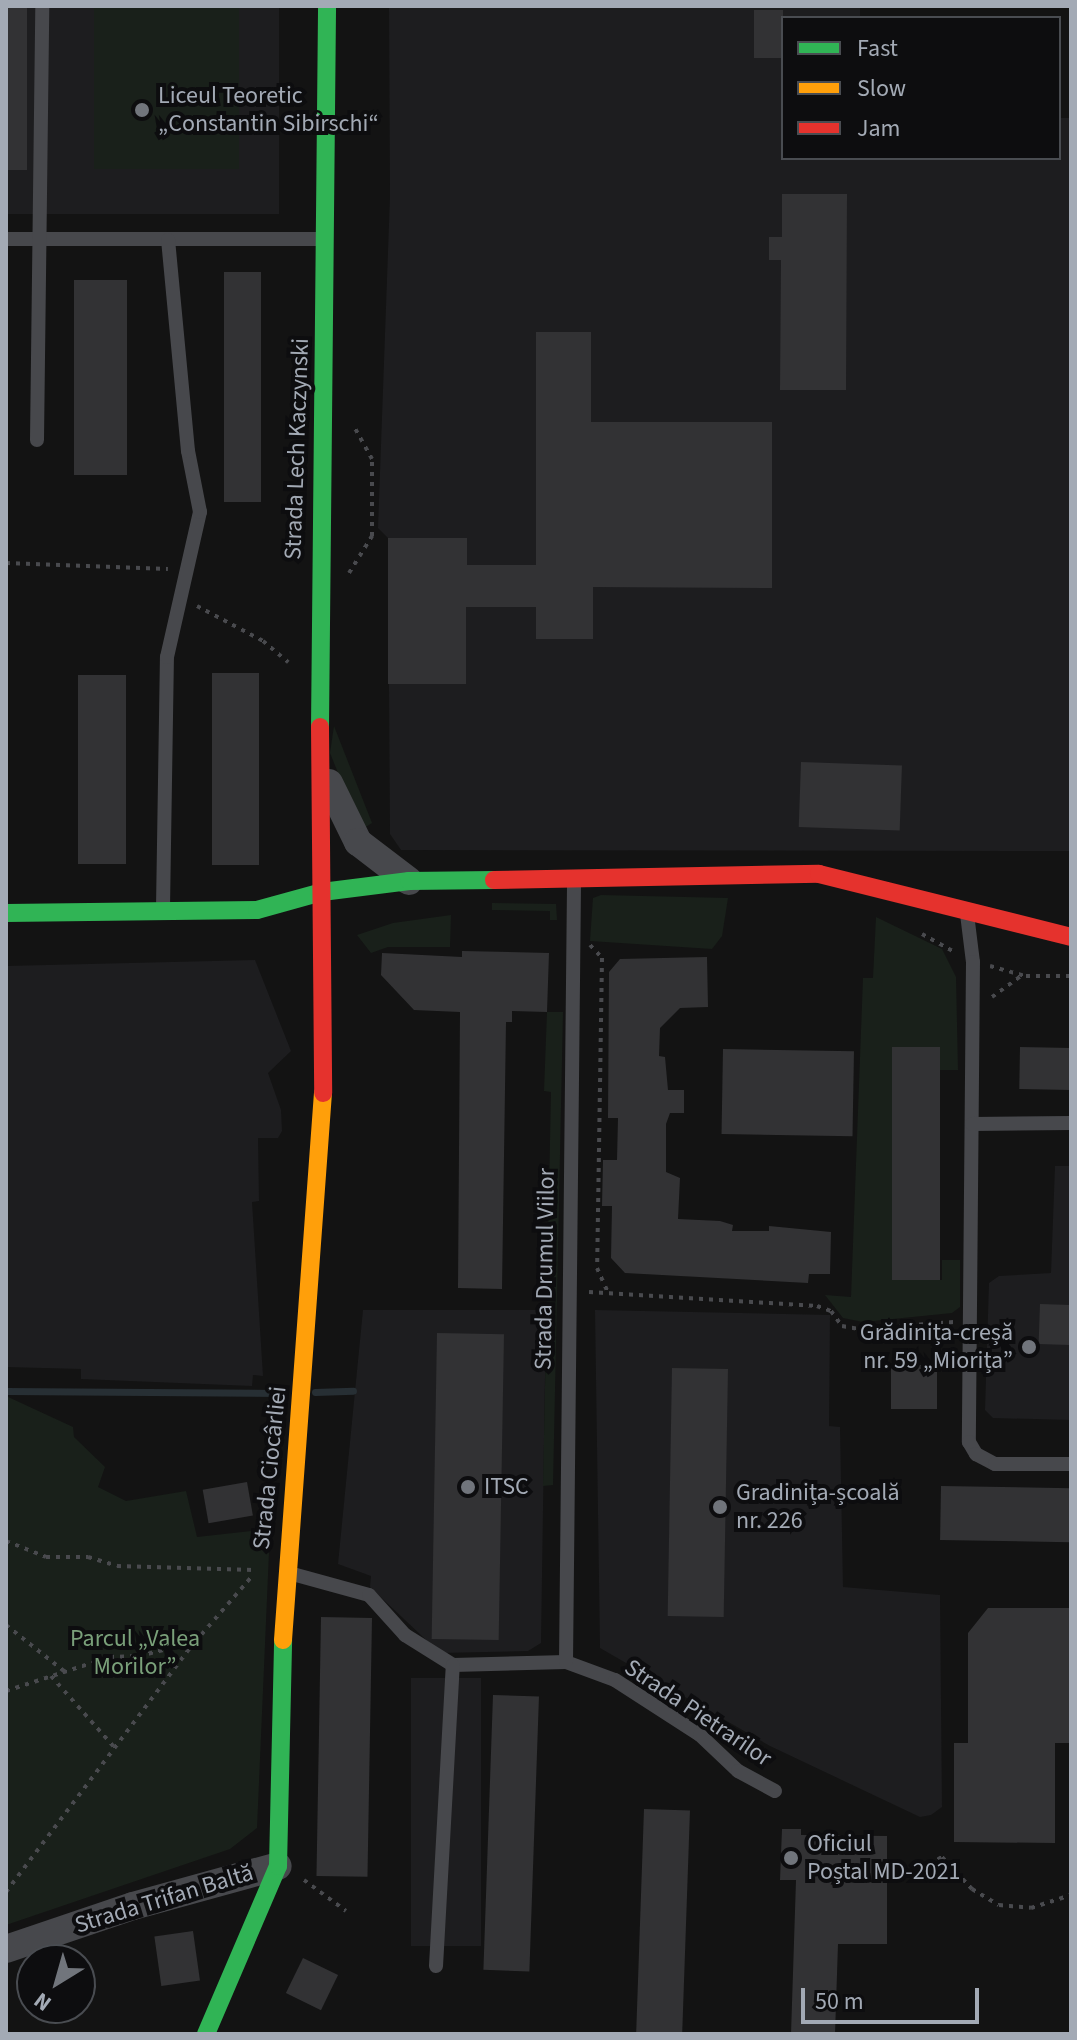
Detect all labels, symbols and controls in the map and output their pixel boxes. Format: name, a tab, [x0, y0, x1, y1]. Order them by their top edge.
legend	[781, 16, 1061, 160]
text: Fast	[857, 31, 898, 66]
text: Slow	[857, 71, 906, 106]
place label: Liceul Teoretic „Constantin Sibirschi“	[158, 82, 379, 138]
marker: Liceul Teoretic „Constantin Sibirschi“	[133, 101, 151, 119]
text: Jam	[857, 111, 901, 146]
street label: Strada Lech Kaczynski	[279, 338, 315, 560]
street label: Strada Drumul Viilor	[529, 1168, 561, 1370]
place label: Grădinița-creșă nr. 59 „Miorița”	[860, 1319, 1013, 1375]
marker: Grădinița-creșă nr. 59 „Miorița”	[1020, 1338, 1038, 1356]
street label: Strada Ciocârliei	[247, 1385, 293, 1551]
place label: ITSC	[484, 1473, 529, 1501]
marker: ITSC	[459, 1478, 477, 1496]
place label: Gradinița-școală nr. 226	[736, 1479, 900, 1535]
marker: Gradinița-școală nr. 226	[711, 1498, 729, 1516]
park label: Parcul „Valea Morilor”	[70, 1625, 200, 1681]
street label: Strada Pietrarilor	[619, 1653, 777, 1773]
place label: Oficiul Poștal MD-2021	[807, 1830, 961, 1886]
marker: Oficiul Poștal MD-2021	[782, 1849, 800, 1867]
street label: Strada Trifan Baltă	[71, 1858, 257, 1940]
north arrow	[16, 1944, 96, 2024]
scale bar	[805, 1972, 983, 2022]
text: N	[27, 1984, 58, 2019]
text: 50 m	[815, 1984, 864, 2019]

